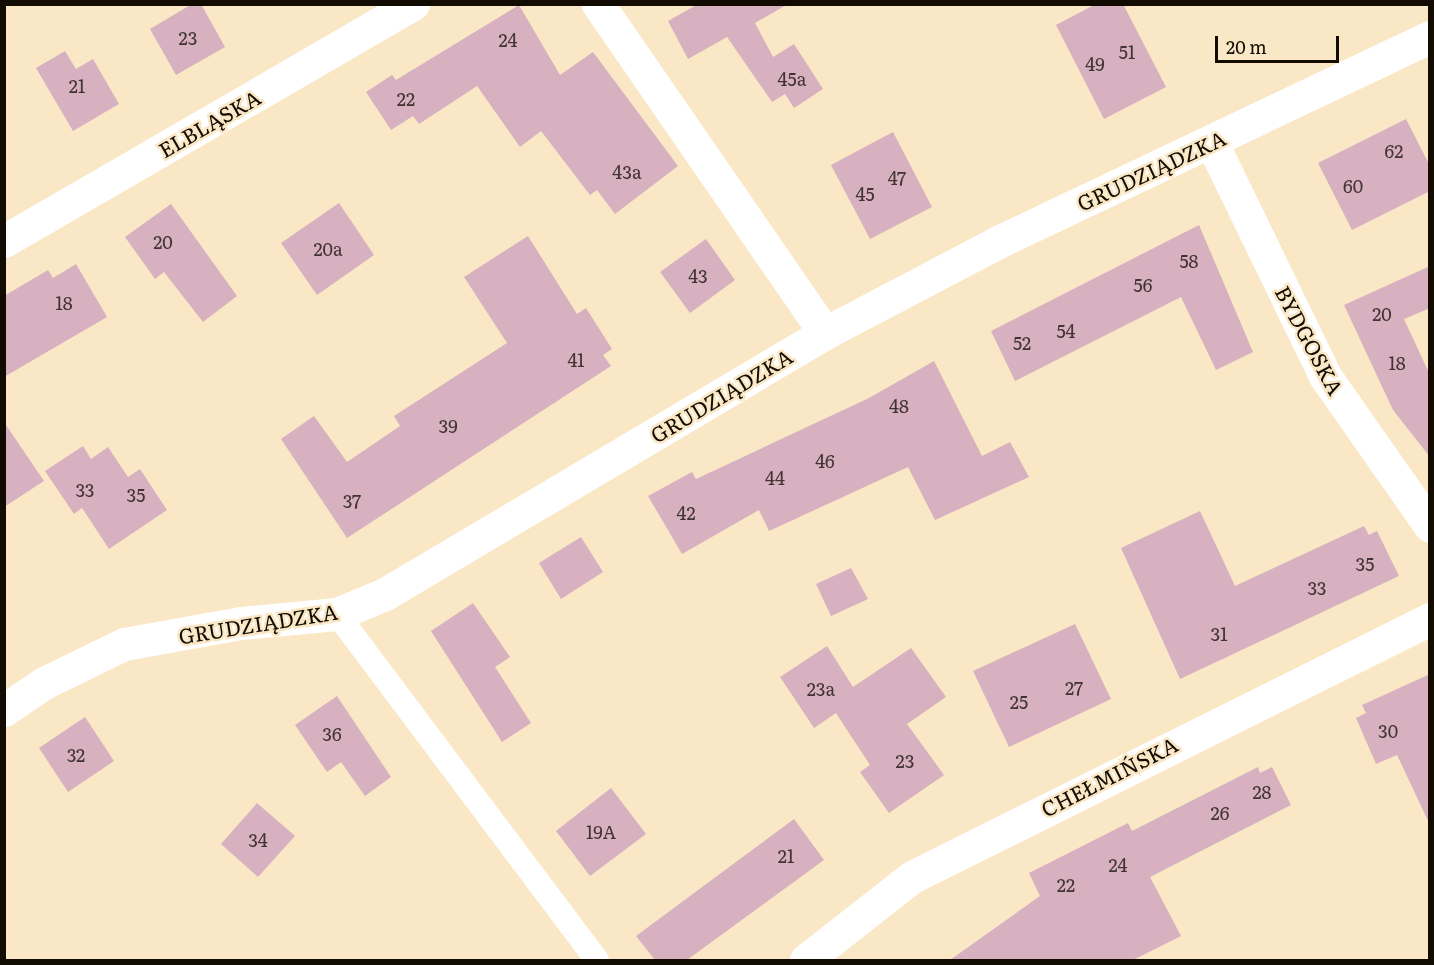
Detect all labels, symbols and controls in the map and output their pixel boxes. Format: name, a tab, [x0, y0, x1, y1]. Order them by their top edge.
scale bar	[1218, 24, 1342, 62]
house number: 23	[179, 27, 197, 49]
house number: 24	[498, 29, 518, 51]
text: 20 m	[1226, 33, 1267, 60]
house number: 51	[1119, 41, 1135, 63]
house number: 49	[1085, 53, 1105, 75]
house number: 45a	[778, 68, 806, 90]
house number: 21	[69, 75, 85, 97]
street label: ELBLĄSKA	[154, 84, 264, 162]
house number: 22	[397, 88, 415, 110]
street label: GRUDZIĄDZKA	[1073, 125, 1229, 215]
house number: 62	[1385, 140, 1403, 162]
house number: 43a	[612, 161, 642, 183]
house number: 47	[888, 167, 906, 189]
house number: 60	[1343, 175, 1363, 197]
house number: 45	[855, 183, 875, 205]
house number: 20	[153, 231, 173, 253]
house number: 20a	[313, 238, 343, 260]
house number: 58	[1179, 250, 1199, 272]
house number: 43	[688, 265, 708, 287]
house number: 56	[1134, 274, 1152, 296]
street label: BYDGOSKA	[1271, 281, 1349, 399]
house number: 18	[55, 292, 73, 314]
house number: 20	[1372, 303, 1392, 325]
house number: 54	[1056, 320, 1076, 342]
house number: 52	[1013, 332, 1031, 354]
street label: GRUDZIĄDZKA	[646, 343, 796, 447]
house number: 41	[567, 349, 585, 371]
house number: 18	[1388, 352, 1406, 374]
house number: 48	[889, 395, 909, 417]
house number: 39	[438, 415, 458, 437]
house number: 46	[815, 450, 835, 472]
house number: 44	[765, 467, 785, 489]
house number: 33	[76, 479, 94, 501]
house number: 35	[127, 484, 145, 506]
house number: 37	[343, 490, 361, 512]
house number: 42	[676, 502, 696, 524]
house number: 35	[1356, 553, 1374, 575]
house number: 33	[1308, 577, 1326, 599]
street label: GRUDZIĄDZKA	[177, 598, 339, 648]
house number: 31	[1210, 623, 1228, 645]
house number: 27	[1065, 677, 1083, 699]
house number: 23a	[807, 678, 835, 700]
house number: 25	[1010, 691, 1028, 713]
house number: 30	[1378, 720, 1398, 742]
house number: 36	[322, 723, 342, 745]
street label: CHEŁMIŃSKA	[1037, 731, 1181, 821]
house number: 32	[67, 744, 85, 766]
house number: 23	[896, 750, 914, 772]
house number: 28	[1252, 781, 1272, 803]
house number: 26	[1211, 802, 1229, 824]
house number: 19A	[586, 821, 616, 843]
house number: 34	[248, 829, 268, 851]
house number: 21	[778, 845, 794, 867]
house number: 24	[1108, 854, 1128, 876]
house number: 22	[1057, 874, 1075, 896]

